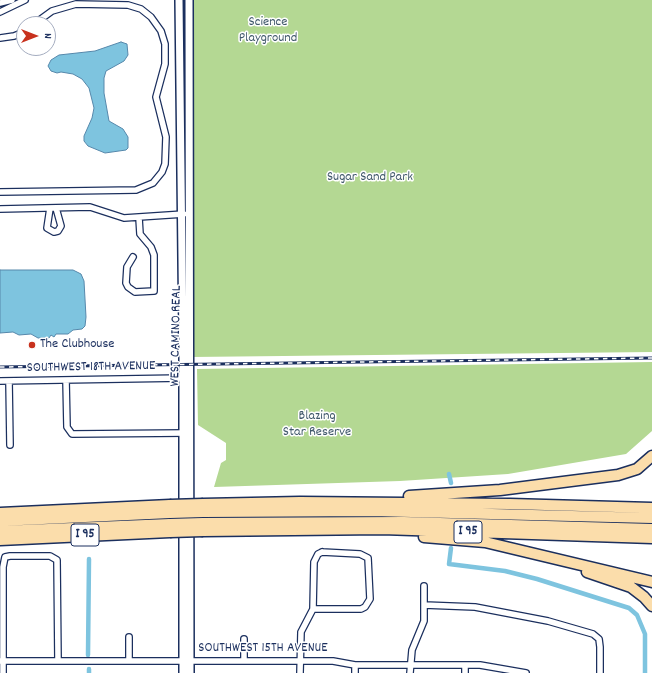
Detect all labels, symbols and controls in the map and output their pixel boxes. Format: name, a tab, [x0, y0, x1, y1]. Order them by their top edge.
park label: Science Playground	[239, 15, 297, 48]
north arrow	[16, 16, 56, 56]
text: N	[39, 33, 55, 39]
park label: Sugar Sand Park	[327, 170, 413, 186]
street label: WEST CAMINO REAL	[168, 285, 186, 387]
place label: The Clubhouse	[40, 337, 114, 353]
marker: The Clubhouse	[27, 340, 37, 350]
street label: SOUTHWEST 18TH AVENUE	[27, 358, 155, 378]
park label: Blazing Star Reserve	[283, 409, 351, 442]
road number: I 95	[454, 521, 482, 543]
road number: I 95	[71, 524, 99, 546]
street label: SOUTHWEST 15TH AVENUE	[198, 641, 328, 657]

